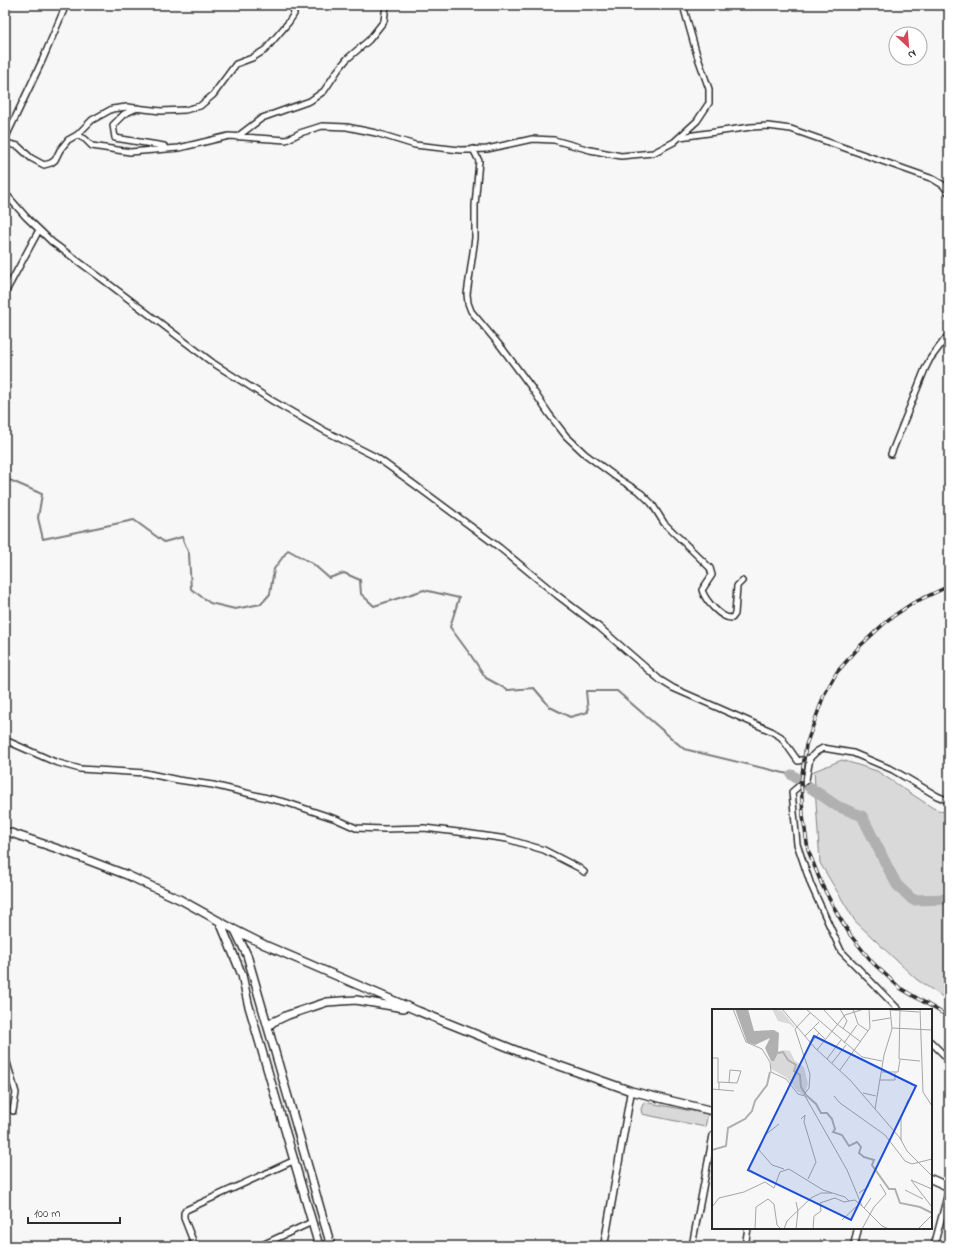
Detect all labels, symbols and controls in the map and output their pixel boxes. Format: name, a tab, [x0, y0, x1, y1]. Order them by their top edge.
north arrow	[888, 26, 928, 66]
text: N	[905, 45, 919, 63]
inset map	[712, 1009, 932, 1229]
scale bar	[28, 1199, 120, 1225]
text: 100 m	[34, 1205, 61, 1223]

